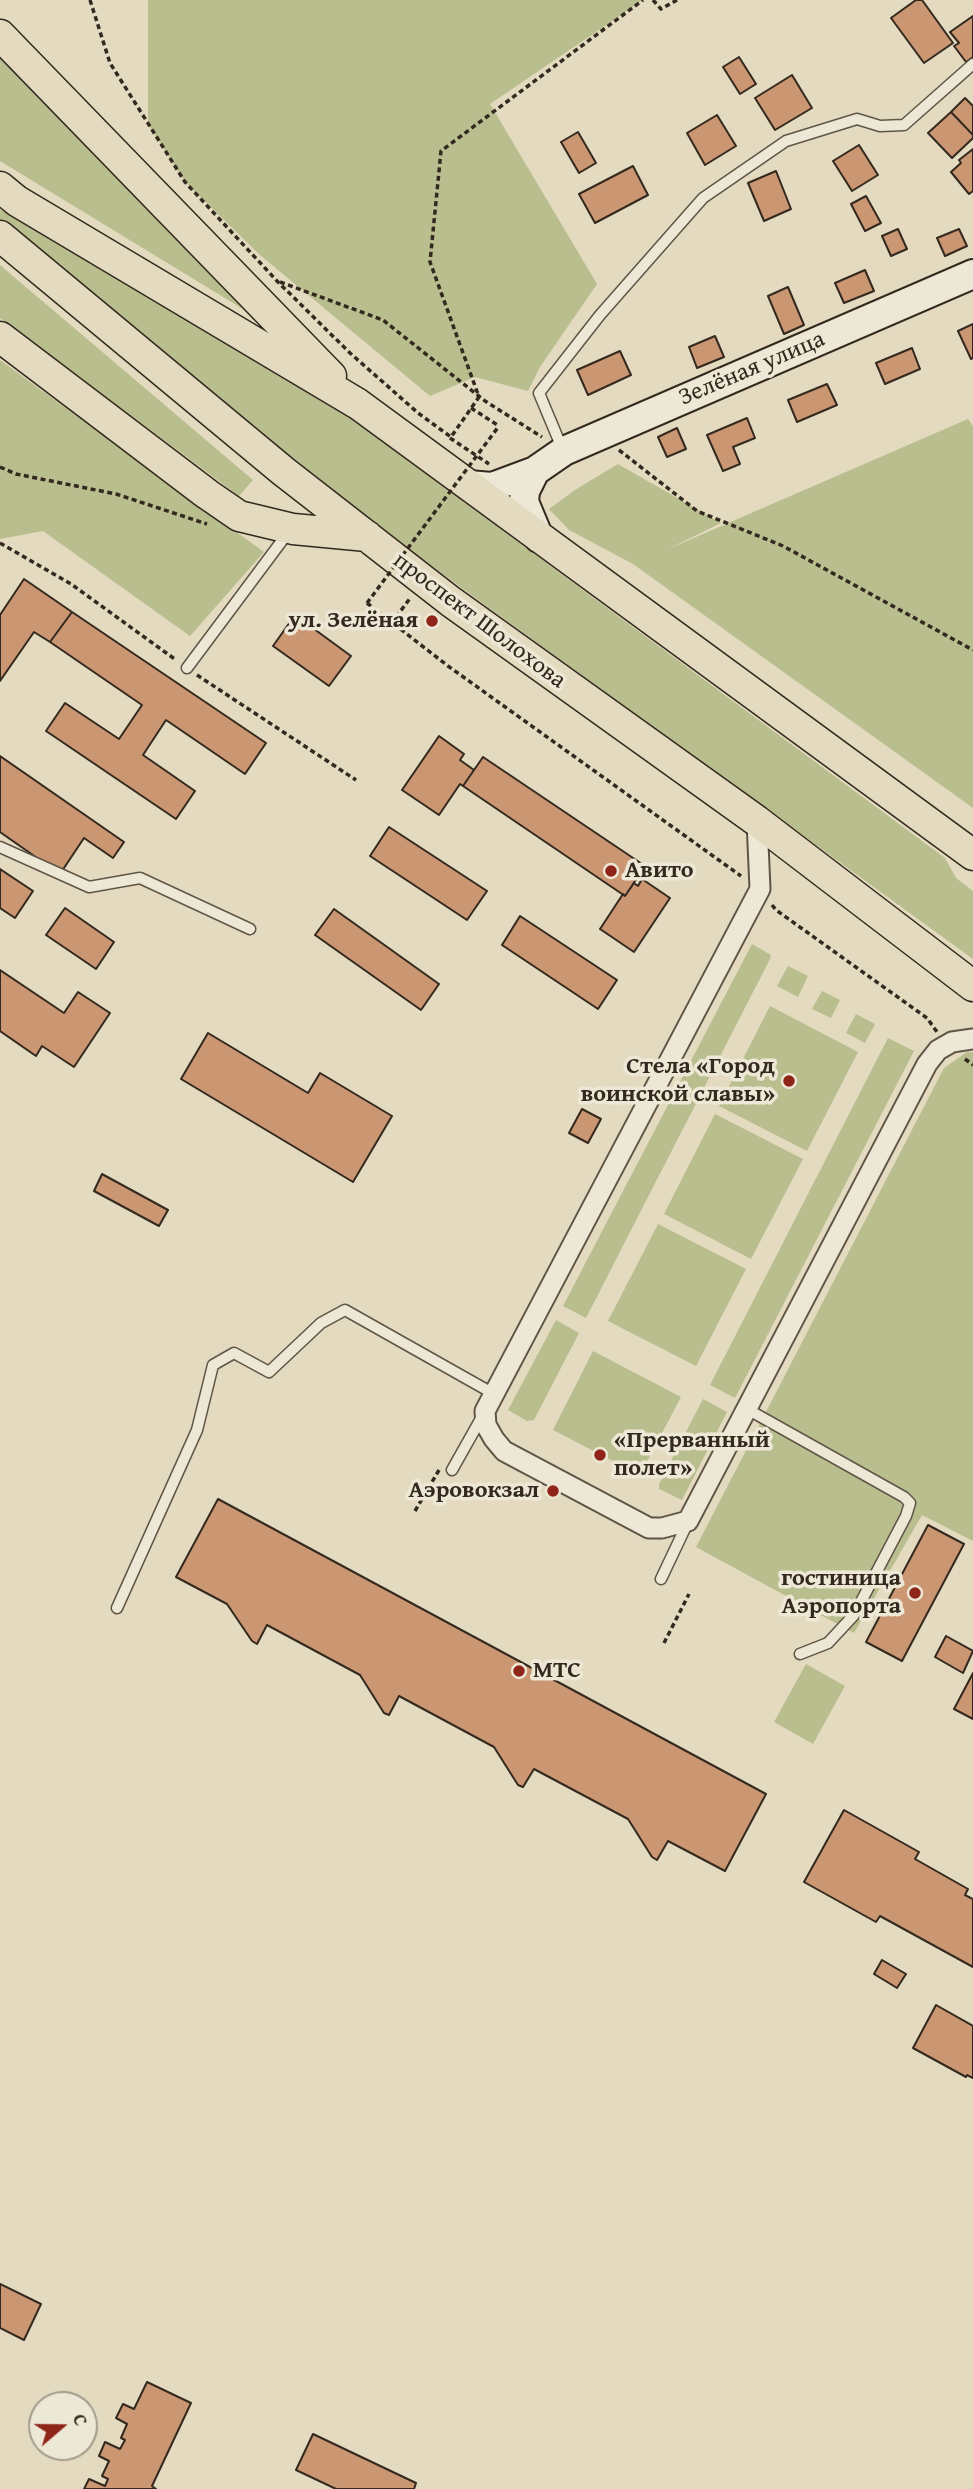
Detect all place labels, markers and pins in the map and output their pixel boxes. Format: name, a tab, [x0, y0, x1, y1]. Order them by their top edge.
place label: ул. Зелёная	[288, 607, 418, 635]
marker: ул. Зелёная	[424, 613, 440, 629]
place label: Авито	[625, 857, 694, 885]
marker: Авито	[603, 863, 619, 879]
place label: Стела «Город воинской славы»	[581, 1053, 775, 1109]
marker: Стела «Город воинской славы»	[781, 1073, 797, 1089]
place label: «Пpepвaнный пoлeт»	[614, 1427, 770, 1483]
marker: «Пpepвaнный пoлeт»	[592, 1447, 608, 1463]
place label: Аэровокзал	[408, 1477, 539, 1505]
marker: Аэровокзал	[545, 1483, 561, 1499]
place label: гостиница Аэропорта	[781, 1565, 901, 1621]
marker: гостиница Аэропорта	[907, 1585, 923, 1601]
place label: МТС	[533, 1657, 581, 1685]
marker: МТС	[511, 1663, 527, 1679]

